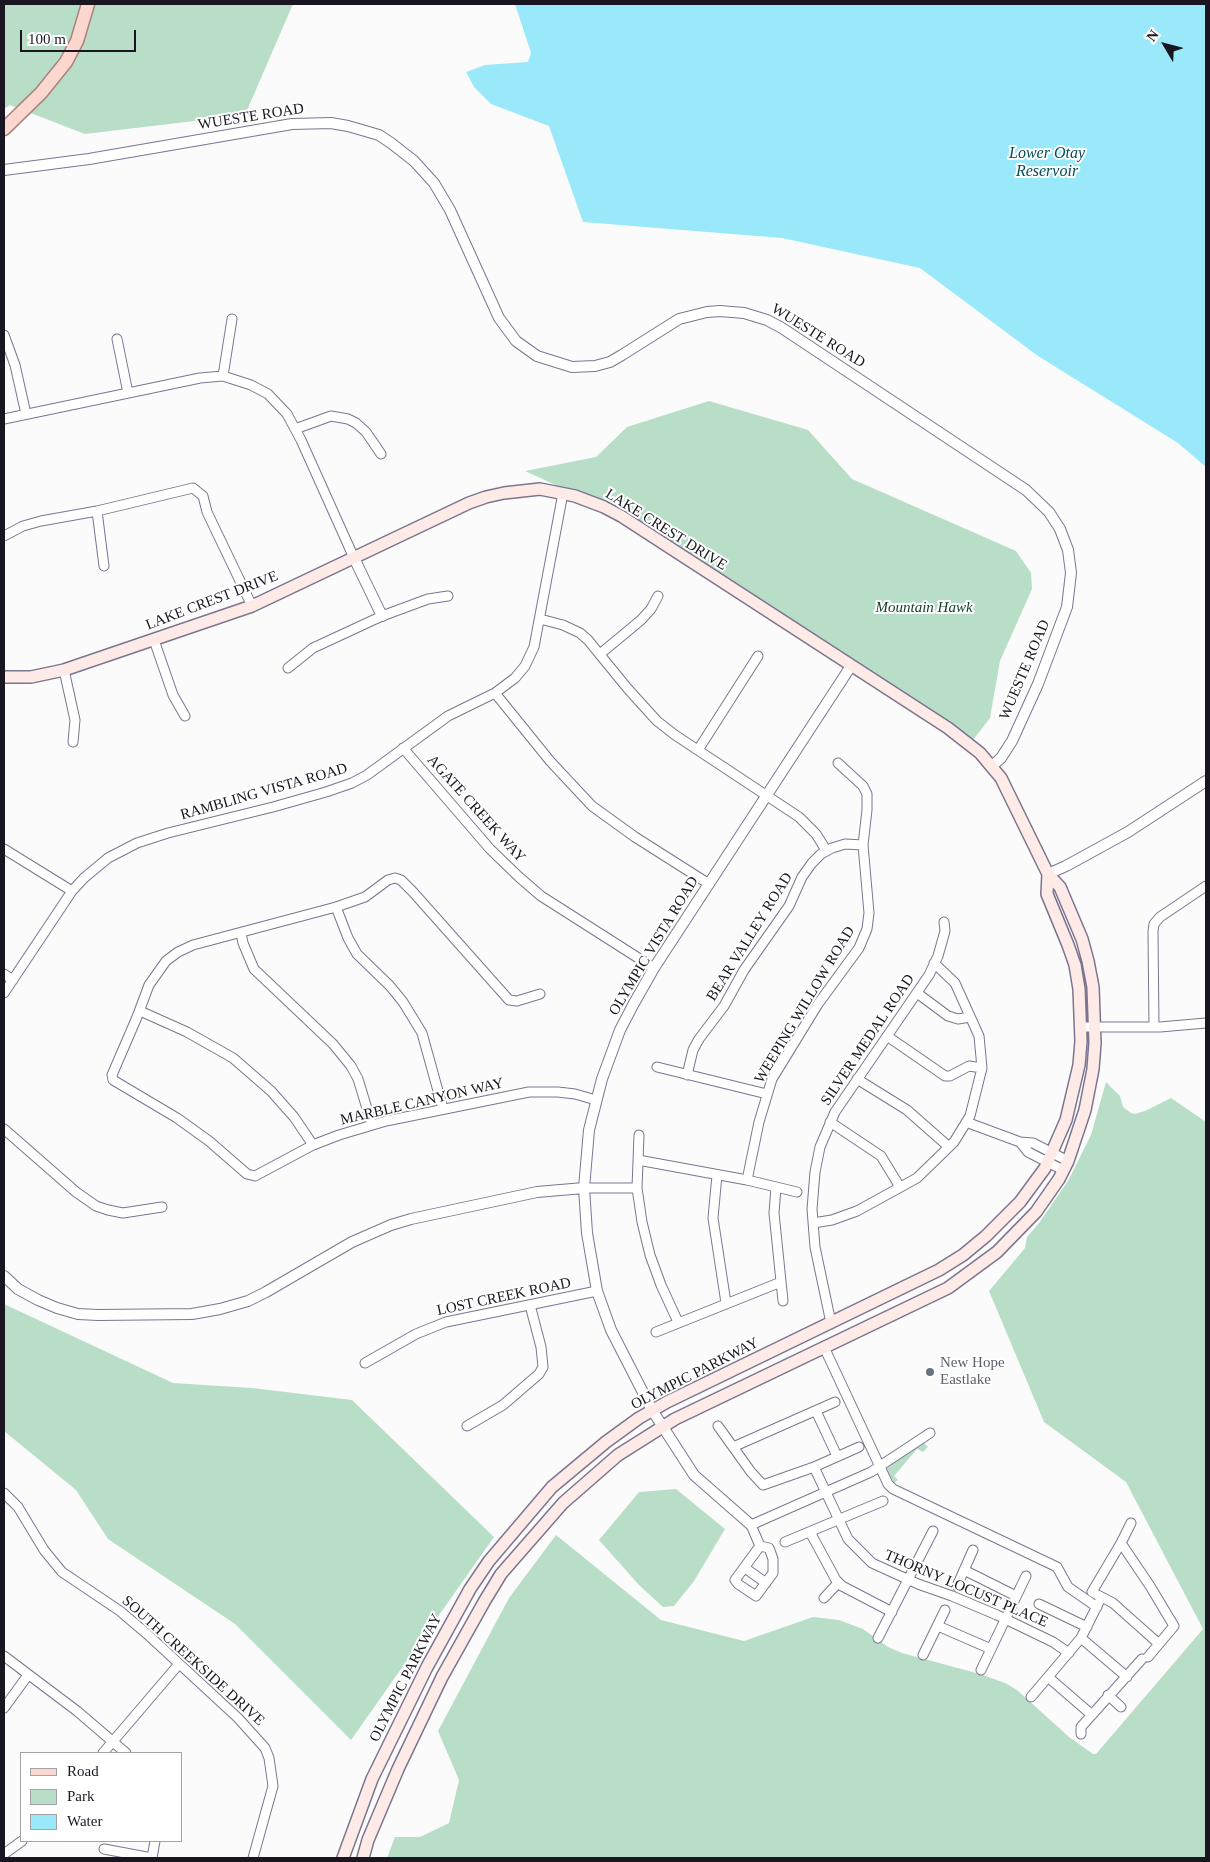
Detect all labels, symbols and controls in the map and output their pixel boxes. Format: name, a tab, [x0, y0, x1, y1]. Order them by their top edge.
scale bar	[22, 20, 139, 52]
north arrow	[1140, 20, 1190, 70]
text: N	[1144, 27, 1162, 44]
text: 100 m	[28, 31, 66, 47]
street label: WUESTE ROAD	[197, 100, 305, 134]
water label: Lower Otay Reservoir	[1009, 144, 1085, 182]
street label: WUESTE ROAD	[768, 300, 868, 372]
street label: LAKE CREST DRIVE	[602, 485, 730, 575]
street label: LAKE CREST DRIVE	[143, 568, 281, 634]
park label: Mountain Hawk	[875, 599, 973, 617]
street label: WUESTE ROAD	[996, 617, 1054, 723]
street label: AGATE CREEK WAY	[423, 751, 529, 867]
street label: RAMBLING VISTA ROAD	[178, 760, 350, 824]
street label: BEAR VALLEY ROAD	[703, 869, 797, 1005]
street label: OLYMPIC VISTA ROAD	[605, 873, 703, 1019]
street label: WEEPING WILLOW ROAD	[751, 923, 859, 1087]
street label: SILVER MEDAL ROAD	[817, 971, 919, 1109]
street label: MARBLE CANYON WAY	[339, 1074, 505, 1130]
street label: LOST CREEK ROAD	[435, 1274, 573, 1320]
street label: OLYMPIC PARKWAY	[628, 1334, 762, 1414]
place label: New Hope Eastlake	[940, 1354, 1005, 1389]
marker: New Hope Eastlake	[924, 1366, 936, 1378]
street label: THORNY LOCUST PLACE	[882, 1546, 1050, 1632]
street label: SOUTH CREEKSIDE DRIVE	[118, 1592, 268, 1730]
street label: OLYMPIC PARKWAY	[366, 1611, 446, 1745]
legend	[20, 1752, 182, 1842]
text: Road	[67, 1763, 99, 1779]
text: Park	[67, 1788, 95, 1804]
text: Water	[67, 1813, 102, 1829]

